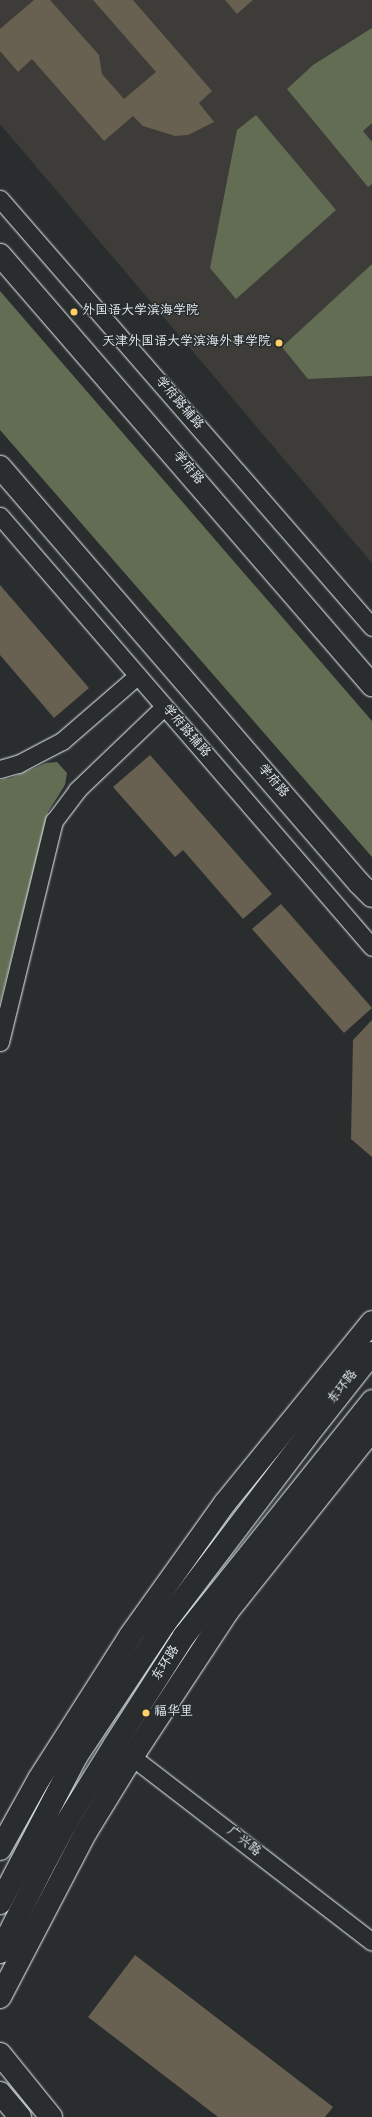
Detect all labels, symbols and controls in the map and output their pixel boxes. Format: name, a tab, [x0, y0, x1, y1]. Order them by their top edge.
place label: 外国语大学滨海学院	[82, 304, 199, 320]
marker: 外国语大学滨海学院	[69, 307, 79, 317]
place label: 天津外国语大学滨海外事学院	[102, 335, 271, 351]
marker: 天津外国语大学滨海外事学院	[274, 338, 284, 348]
street label: 学府路辅路	[151, 374, 205, 434]
street label: 学府路	[168, 449, 206, 489]
street label: 学府路辅路	[158, 702, 212, 762]
street label: 学府路	[253, 762, 291, 802]
street label: 东环路	[326, 1368, 362, 1408]
street label: 东环路	[150, 1643, 184, 1685]
place label: 福华里	[154, 1705, 193, 1721]
marker: 福华里	[141, 1708, 151, 1718]
street label: 广兴路	[223, 1825, 263, 1861]

